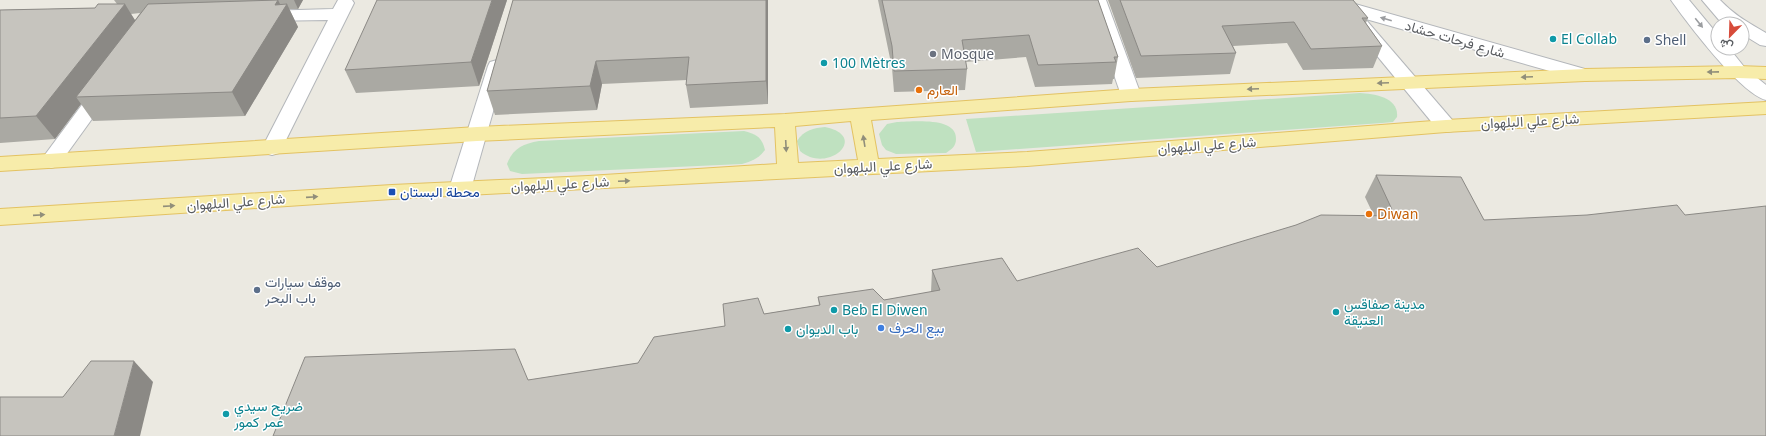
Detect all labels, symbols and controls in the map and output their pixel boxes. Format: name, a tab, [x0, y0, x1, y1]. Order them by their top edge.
street label: شارع فرحات حشاد	[1402, 15, 1507, 64]
one-way arrow	[1380, 16, 1392, 22]
north arrow	[1710, 16, 1750, 56]
one-way arrow	[1695, 18, 1703, 29]
place label: El Collab	[1561, 29, 1617, 48]
place label: Shell	[1655, 30, 1686, 49]
marker: El Collab	[1548, 34, 1558, 44]
marker: Shell	[1642, 35, 1652, 45]
text: ش	[1717, 36, 1735, 55]
place label: Mosque	[941, 44, 994, 63]
marker: Mosque	[928, 49, 938, 59]
place label: 100 Mètres	[832, 53, 906, 72]
marker: 100 Mètres	[819, 58, 829, 68]
one-way arrow	[1706, 69, 1719, 75]
one-way arrow	[1521, 74, 1533, 81]
place label: العارم	[927, 80, 958, 99]
one-way arrow	[1377, 80, 1389, 87]
marker: العارم	[914, 85, 924, 95]
one-way arrow	[1247, 86, 1259, 93]
street label: شارع علي البلهوان	[1480, 108, 1580, 136]
street label: شارع علي البلهوان	[1157, 132, 1257, 160]
one-way arrow	[861, 135, 867, 147]
one-way arrow	[783, 140, 790, 152]
street label: شارع علي البلهوان	[833, 153, 933, 181]
street label: شارع علي البلهوان	[510, 171, 610, 199]
one-way arrow	[618, 178, 630, 185]
place label: محطة البستان	[400, 182, 480, 201]
marker: محطة البستان	[387, 187, 397, 197]
street label: شارع علي البلهوان	[186, 189, 286, 217]
one-way arrow	[306, 194, 318, 201]
one-way arrow	[163, 203, 175, 210]
place label: Diwan	[1377, 204, 1418, 223]
marker: Diwan	[1364, 209, 1374, 219]
one-way arrow	[33, 211, 45, 218]
place label: موقف سيارات باب البحر	[264, 272, 341, 307]
marker: موقف سيارات باب البحر	[252, 285, 262, 295]
place label: مدينة صفاقس العتيقة	[1344, 294, 1425, 329]
place label: Beb El Diwen	[842, 300, 928, 319]
marker: Beb El Diwen	[829, 305, 839, 315]
marker: مدينة صفاقس العتيقة	[1331, 307, 1341, 317]
place label: بيع الحرف	[889, 318, 944, 339]
place label: باب الديوان	[796, 319, 858, 338]
marker: بيع الحرف	[876, 323, 886, 333]
marker: باب الديوان	[783, 324, 793, 334]
place label: ضريح سيدي عمر كمور	[233, 396, 303, 431]
marker: ضريح سيدي عمر كمور	[221, 409, 231, 419]

